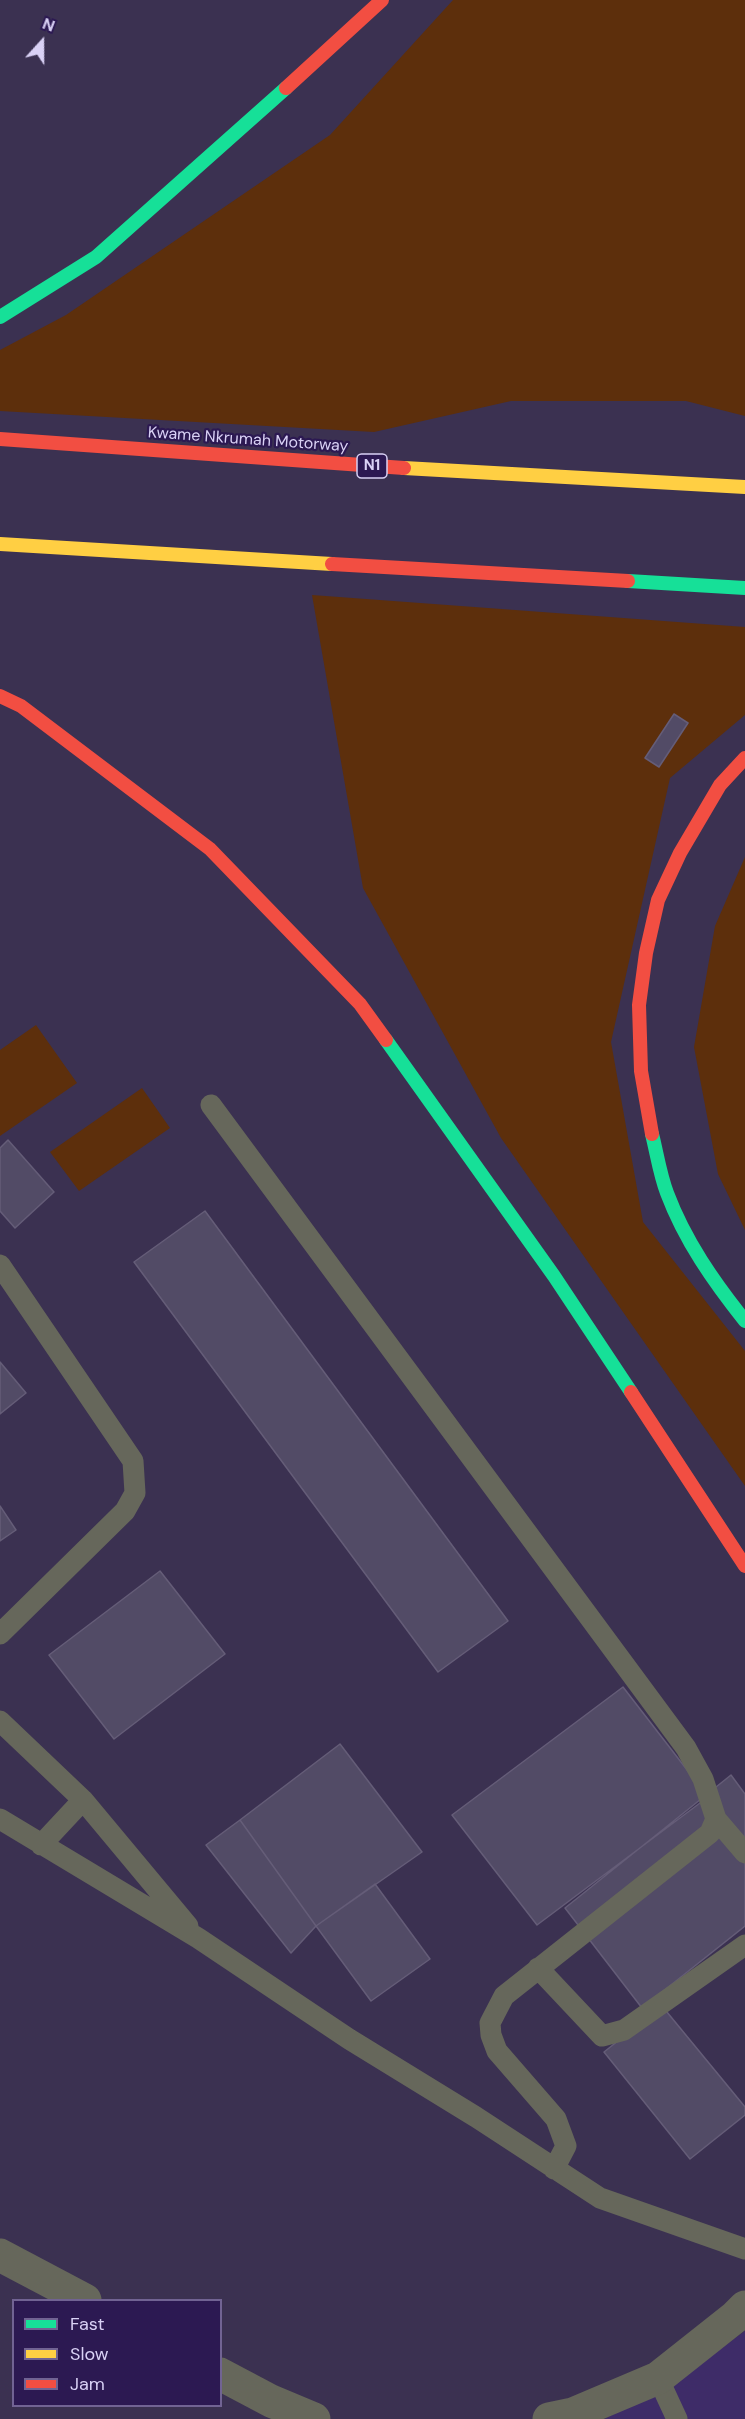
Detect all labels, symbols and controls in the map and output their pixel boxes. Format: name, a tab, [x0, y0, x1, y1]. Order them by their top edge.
north arrow	[12, 12, 72, 72]
text: N	[39, 13, 58, 37]
street label: Kwame Nkrumah Motorway	[147, 423, 349, 457]
road number: N1	[357, 454, 387, 478]
legend	[12, 2299, 222, 2407]
text: Fast	[70, 2312, 105, 2336]
text: Slow	[70, 2342, 109, 2366]
text: Jam	[70, 2372, 105, 2396]

